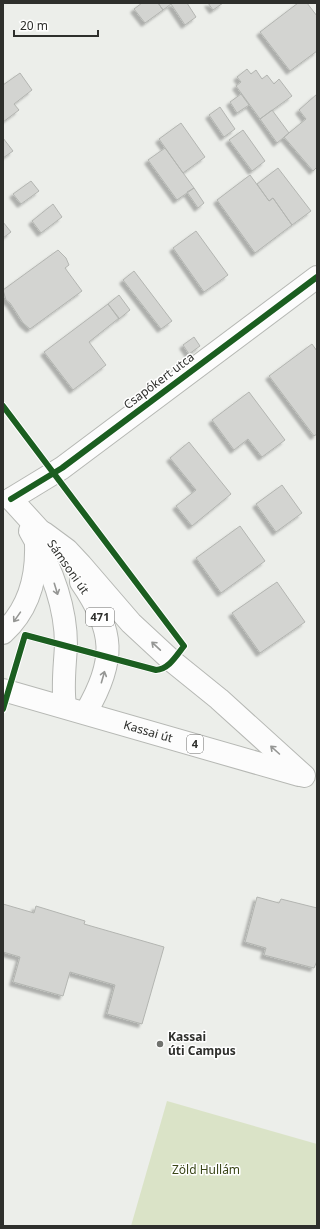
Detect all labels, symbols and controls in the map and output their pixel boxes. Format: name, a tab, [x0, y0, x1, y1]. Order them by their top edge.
scale bar	[14, 12, 98, 38]
text: 20 m	[20, 17, 48, 34]
street label: Csapókert utca	[120, 348, 198, 413]
street label: Sámsoni út	[43, 536, 94, 598]
one-way arrow	[53, 582, 60, 595]
road number: 471	[86, 608, 114, 626]
one-way arrow	[13, 611, 21, 622]
one-way arrow	[151, 642, 161, 651]
one-way arrow	[100, 671, 107, 684]
street label: Kassai út	[122, 716, 175, 747]
road number: 4	[187, 735, 203, 753]
one-way arrow	[270, 745, 280, 755]
place label: Kassai úti Campus	[168, 1028, 236, 1059]
marker: Kassai úti Campus	[155, 1039, 165, 1049]
park label: Zöld Hullám	[172, 1161, 240, 1178]

